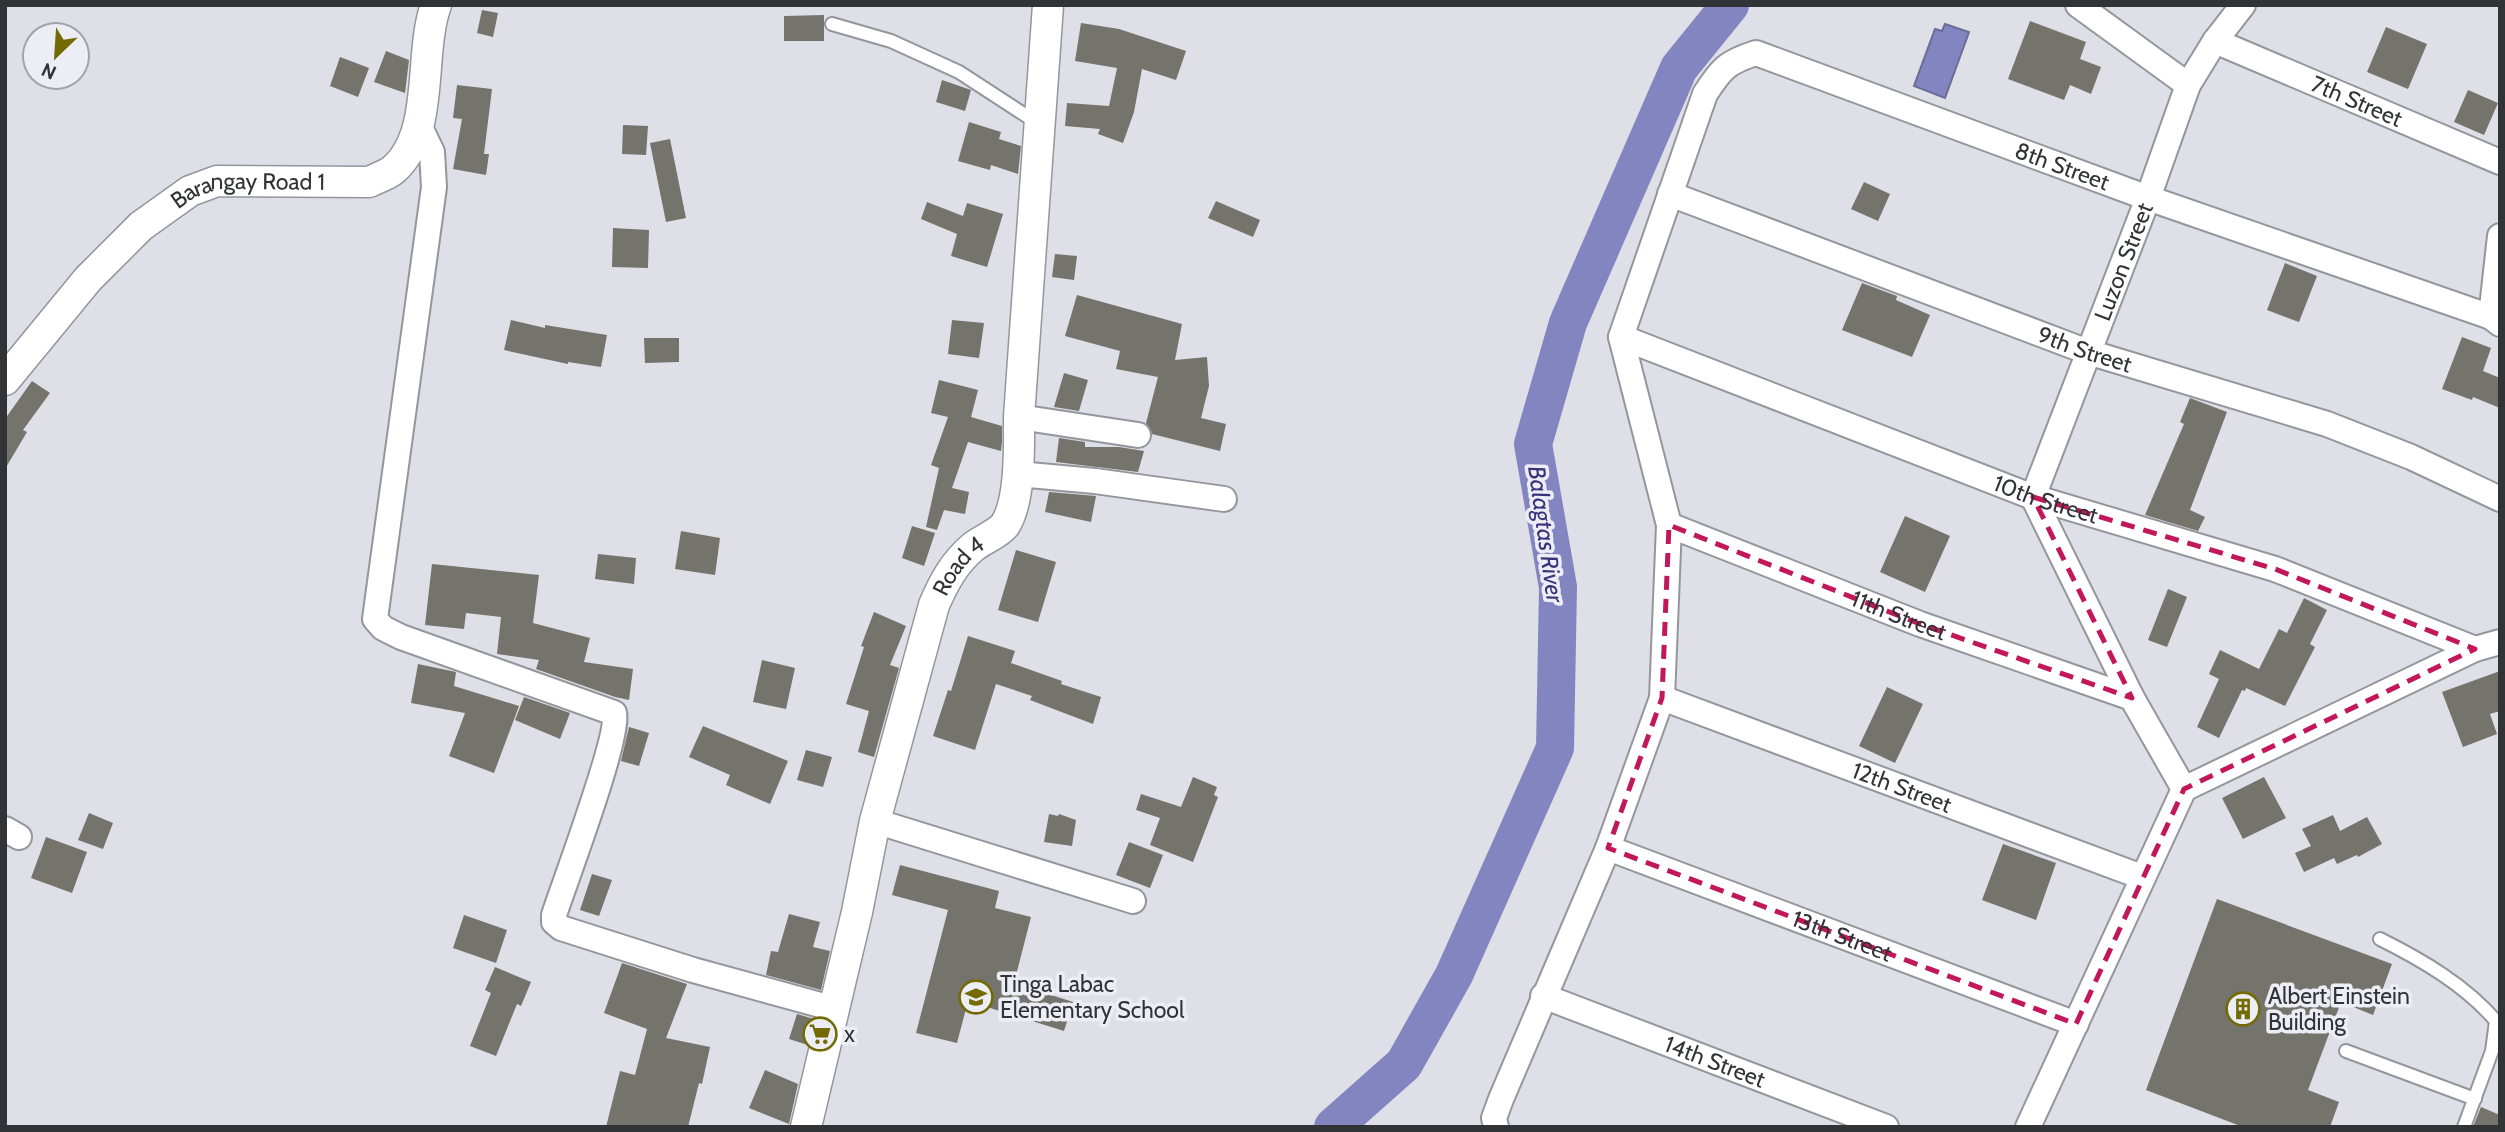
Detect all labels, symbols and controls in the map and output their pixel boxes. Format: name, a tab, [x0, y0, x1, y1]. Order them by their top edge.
north arrow	[21, 21, 91, 91]
text: N	[38, 58, 60, 84]
street label: 7th Street	[2307, 70, 2407, 133]
street label: 8th Street	[2011, 136, 2113, 197]
street label: Barangay Road 1	[165, 167, 325, 214]
street label: Luzon Street	[2088, 199, 2159, 325]
street label: 9th Street	[2034, 320, 2135, 378]
water label: Balagtas River	[1522, 464, 1570, 606]
street label: 10th Street	[1990, 469, 2102, 530]
street label: Road 4	[926, 530, 989, 600]
street label: 11th Street	[1847, 584, 1950, 646]
street label: 12th Street	[1848, 756, 1956, 819]
street label: 13th Street	[1788, 904, 1896, 968]
place label: Tinga Labac Elementary School	[1000, 970, 1185, 1024]
school or university icon: Tinga Labac Elementary School	[957, 978, 995, 1016]
place label: Albert Einstein Building	[2268, 982, 2410, 1036]
building icon: Albert Einstein Building	[2224, 990, 2262, 1028]
supermarket icon: x	[801, 1015, 839, 1053]
place label: x	[844, 1020, 855, 1048]
street label: 14th Street	[1661, 1030, 1769, 1094]

